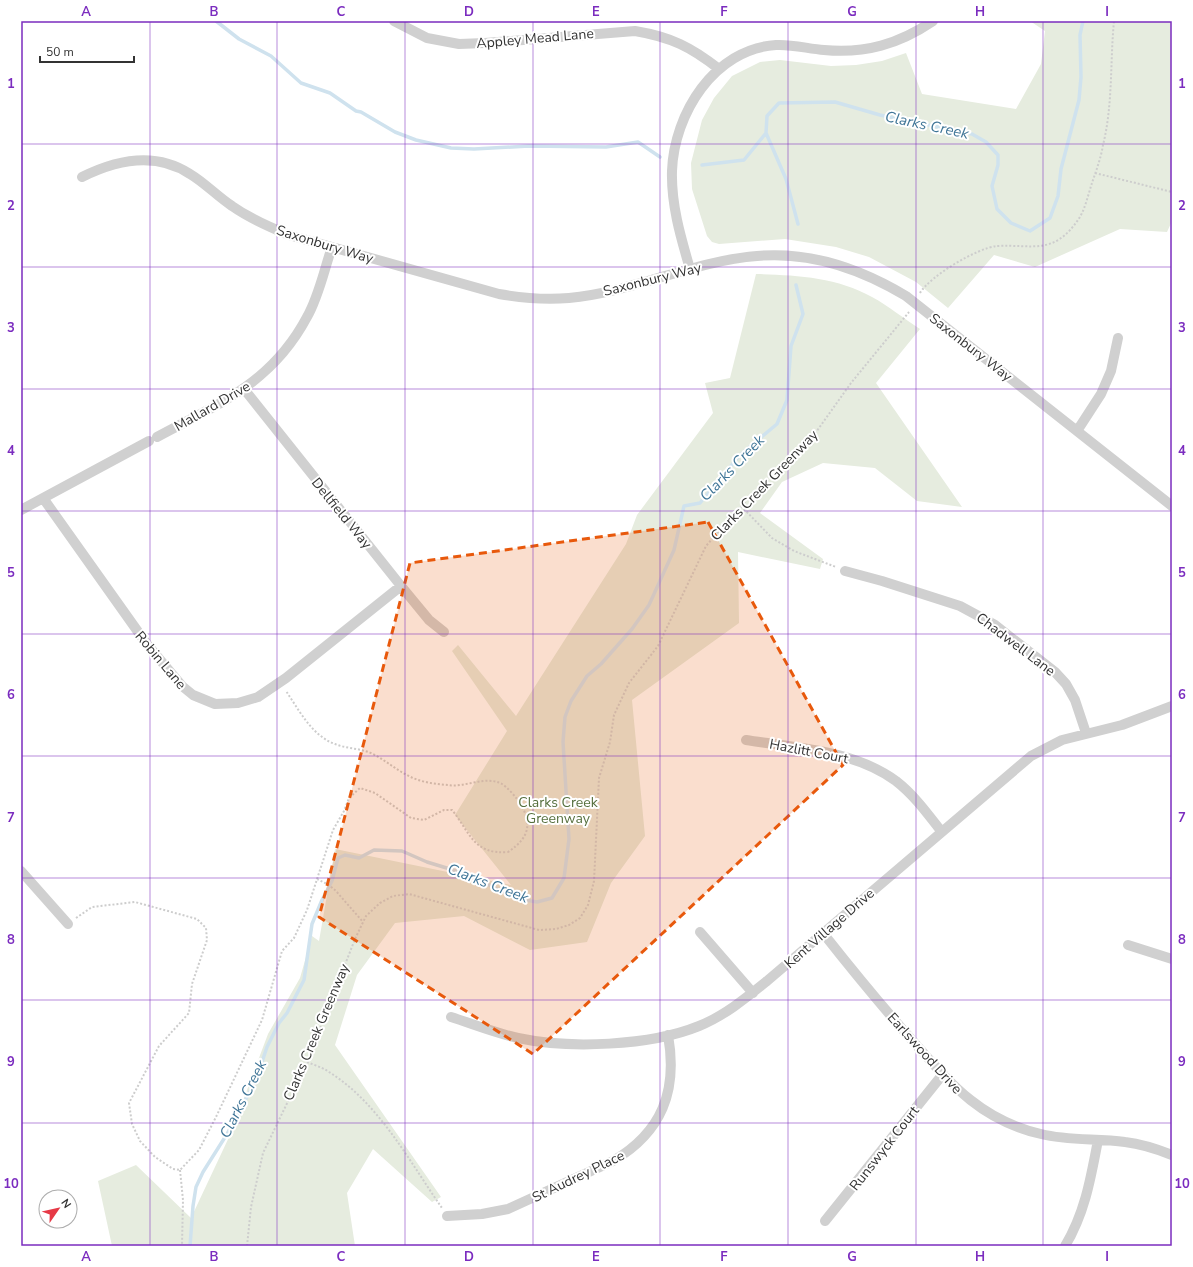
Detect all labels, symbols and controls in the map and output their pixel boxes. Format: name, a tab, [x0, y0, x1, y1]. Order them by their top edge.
text: A	[81, 3, 91, 21]
text: B	[210, 3, 219, 21]
text: C	[337, 3, 346, 21]
text: D	[464, 3, 474, 21]
text: E	[592, 3, 600, 21]
text: F	[720, 3, 728, 21]
text: G	[847, 3, 857, 21]
text: H	[975, 3, 985, 21]
text: I	[1105, 3, 1109, 21]
street label: Appley Mead Lane	[476, 24, 595, 53]
scale bar	[40, 38, 134, 64]
text: 50 m	[46, 44, 74, 60]
text: 1	[7, 75, 15, 93]
text: 1	[1178, 75, 1186, 93]
water label: Clarks Creek	[883, 106, 971, 144]
text: 2	[7, 197, 15, 215]
text: 2	[1178, 197, 1186, 215]
street label: Saxonbury Way	[274, 221, 376, 268]
street label: Saxonbury Way	[601, 258, 704, 301]
street label: Saxonbury Way	[925, 309, 1017, 386]
text: 3	[7, 319, 15, 337]
text: 3	[1178, 319, 1186, 337]
street label: Mallard Drive	[171, 377, 254, 436]
street label: Clarks Creek Greenway	[706, 425, 823, 545]
water label: Clarks Creek	[695, 430, 769, 506]
text: 4	[7, 442, 15, 460]
text: 4	[1178, 442, 1186, 460]
street label: Dellfield Way	[307, 474, 377, 553]
text: 5	[7, 564, 15, 582]
text: 5	[1178, 564, 1186, 582]
street label: Chadwell Lane	[972, 608, 1059, 680]
street label: Robin Lane	[131, 627, 191, 693]
text: 6	[7, 686, 15, 704]
text: 6	[1178, 686, 1186, 704]
street label: Hazlitt Court	[768, 735, 850, 768]
park label: Clarks Creek Greenway	[518, 793, 599, 828]
text: 7	[7, 809, 15, 827]
text: 7	[1178, 809, 1186, 827]
water label: Clarks Creek	[445, 858, 532, 908]
street label: Kent Village Drive	[780, 884, 878, 973]
text: 8	[7, 931, 15, 949]
text: 8	[1178, 931, 1186, 949]
street label: Clarks Creek Greenway	[279, 960, 354, 1104]
street label: Earlswood Drive	[883, 1009, 966, 1098]
text: 9	[7, 1053, 15, 1071]
text: 9	[1178, 1053, 1186, 1071]
water label: Clarks Creek	[215, 1056, 271, 1141]
street label: Runswyck Court	[845, 1102, 924, 1195]
street label: St Audrey Place	[529, 1146, 628, 1207]
text: 10	[3, 1175, 19, 1193]
text: 10	[1174, 1175, 1190, 1193]
north arrow	[38, 1189, 78, 1229]
text: N	[57, 1196, 74, 1211]
text: A	[81, 1248, 91, 1266]
text: B	[210, 1248, 219, 1266]
text: C	[337, 1248, 346, 1266]
text: D	[464, 1248, 474, 1266]
text: E	[592, 1248, 600, 1266]
text: F	[720, 1248, 728, 1266]
text: G	[847, 1248, 857, 1266]
text: H	[975, 1248, 985, 1266]
text: I	[1105, 1248, 1109, 1266]

